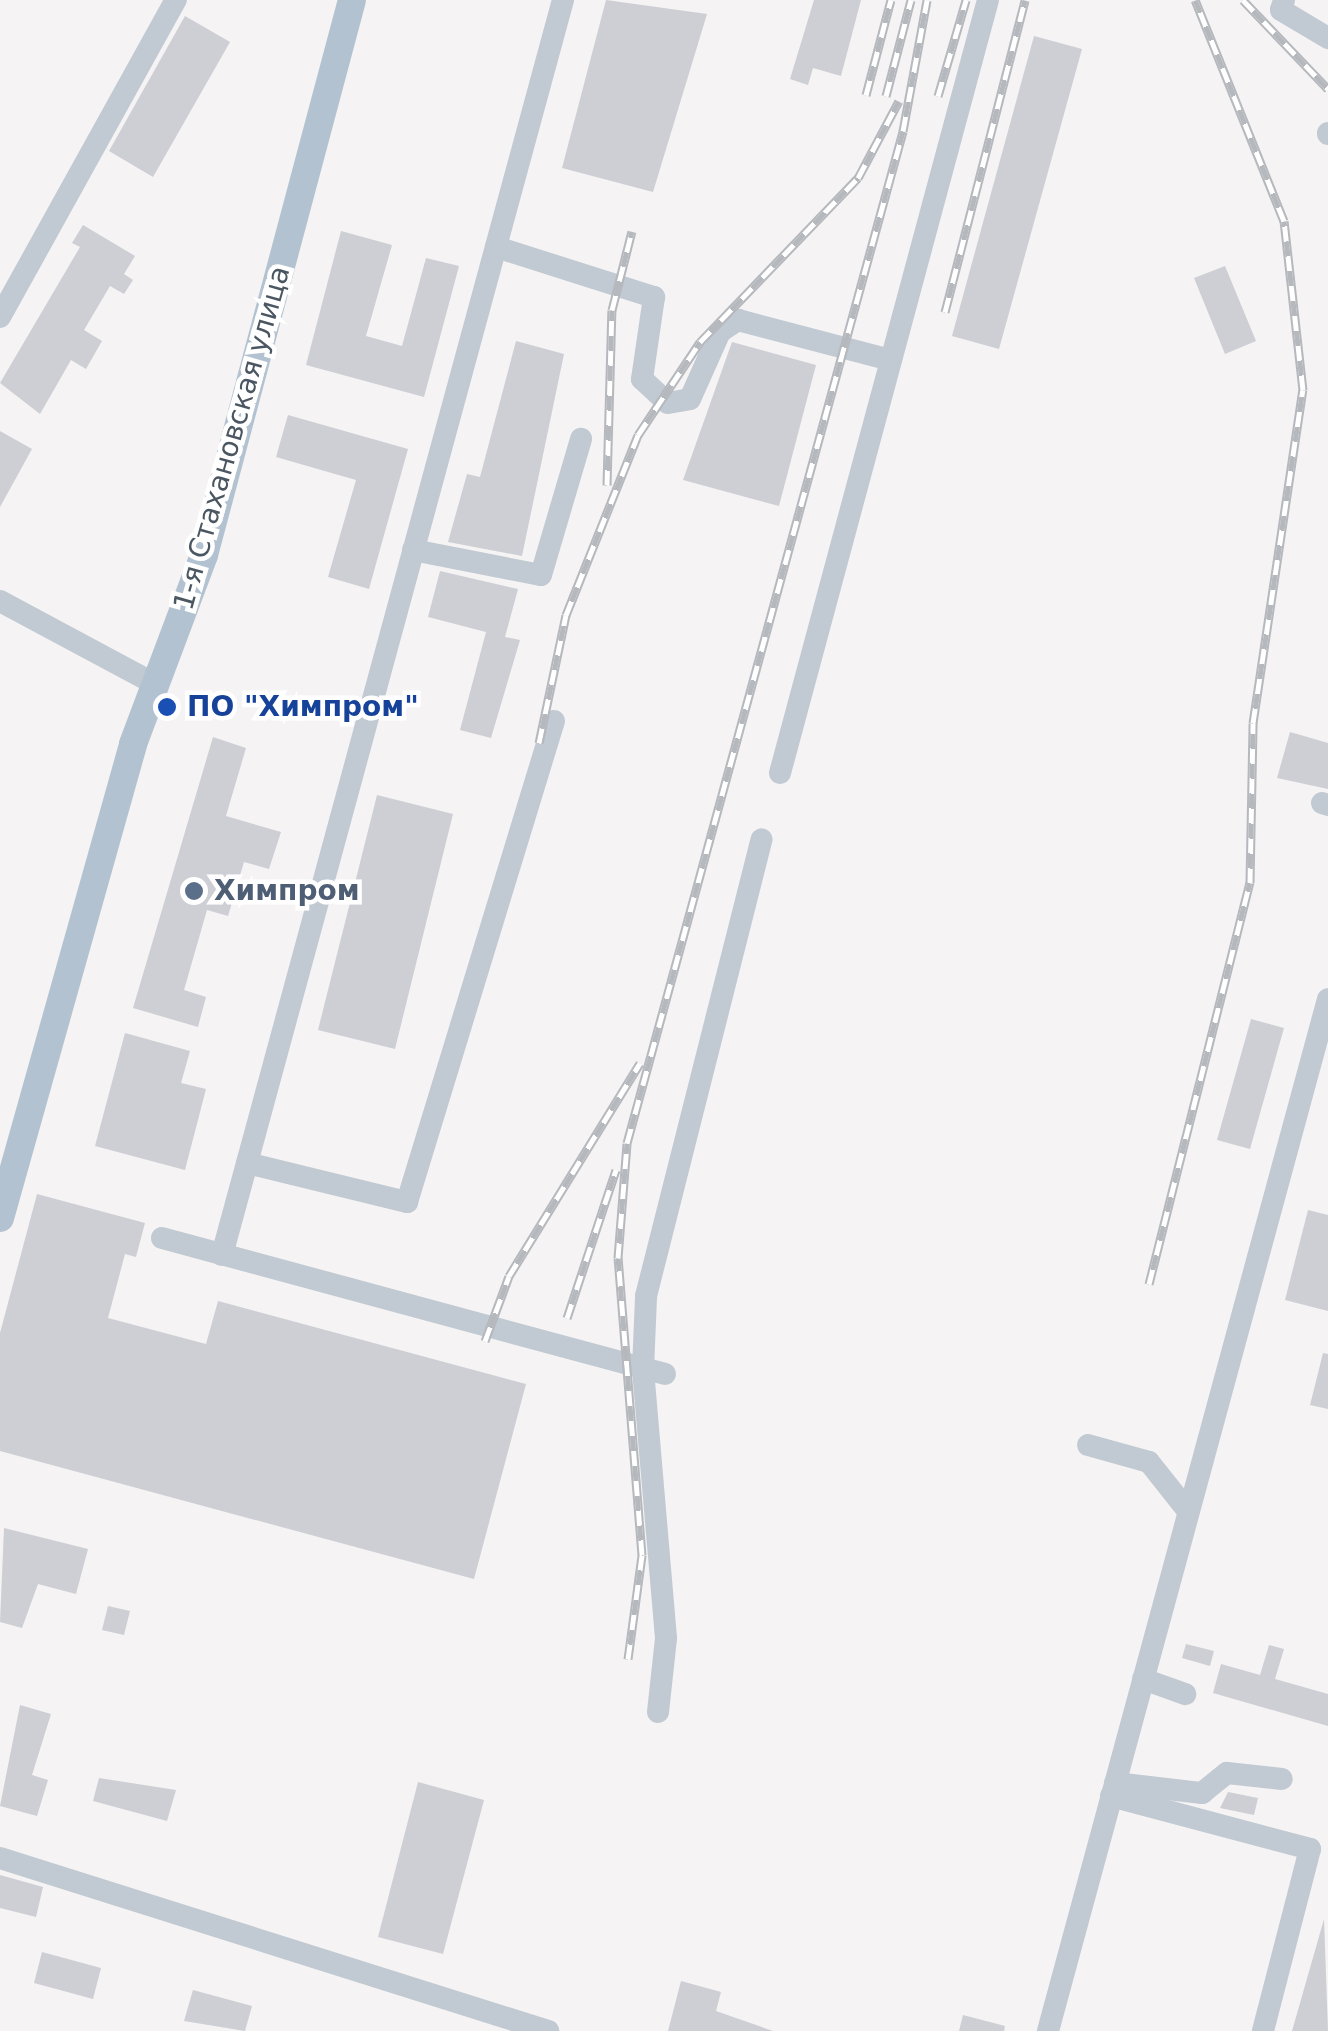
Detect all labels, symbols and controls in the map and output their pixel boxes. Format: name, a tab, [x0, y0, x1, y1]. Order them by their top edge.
street label: 1-я Стахановская улица	[167, 262, 297, 614]
place label: ПО "Химпром"	[187, 690, 419, 724]
marker: ПО "Химпром"	[156, 696, 178, 718]
place label: Химпром	[214, 874, 360, 908]
marker: Химпром	[183, 880, 205, 902]

